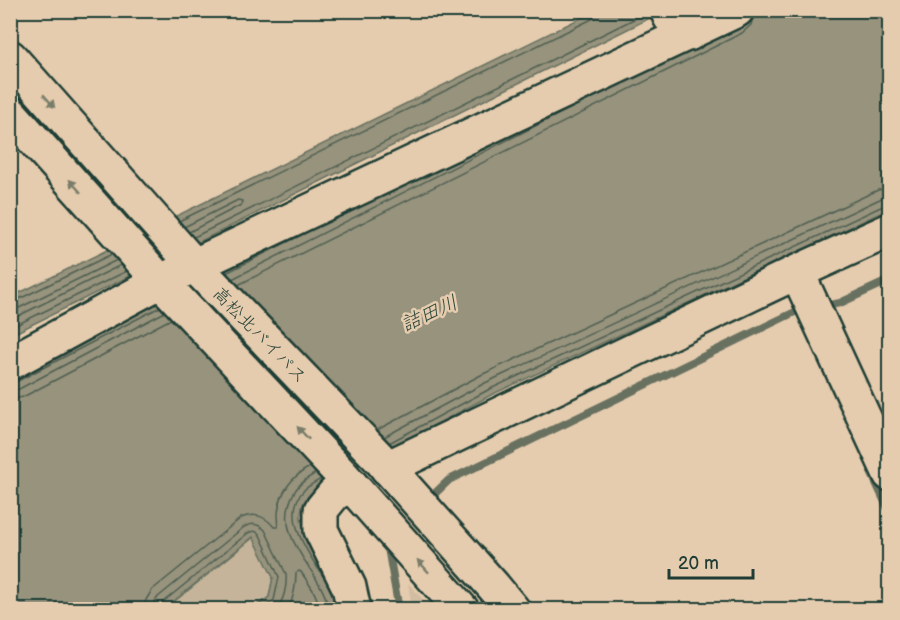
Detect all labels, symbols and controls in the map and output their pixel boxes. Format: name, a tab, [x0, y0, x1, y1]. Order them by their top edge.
one-way arrow	[42, 93, 55, 108]
one-way arrow	[68, 178, 82, 193]
street label: 高松北バイパス	[208, 283, 311, 388]
water label: 詰田川	[397, 291, 462, 337]
one-way arrow	[297, 426, 311, 440]
scale bar	[669, 542, 753, 580]
text: 20 m	[678, 553, 719, 574]
one-way arrow	[417, 559, 430, 574]

